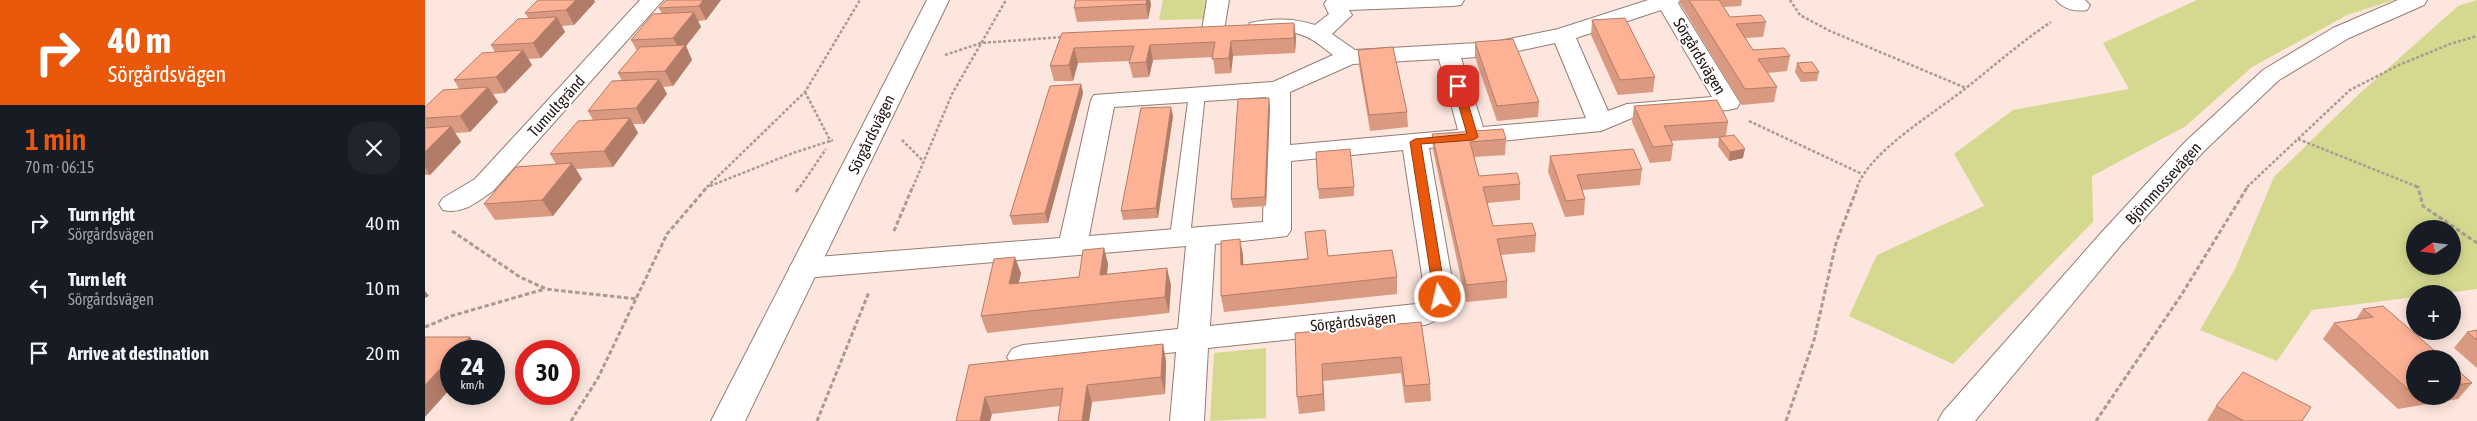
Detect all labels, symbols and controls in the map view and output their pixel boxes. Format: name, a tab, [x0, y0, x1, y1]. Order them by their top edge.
street label: Sörgårdsvägen	[1669, 15, 1730, 98]
icon: right	[25, 20, 90, 85]
text: 40 m	[108, 20, 171, 60]
text: Sörgårdsvägen	[108, 61, 226, 87]
pin	[1437, 65, 1479, 107]
street label: Tumultgränd	[524, 72, 589, 141]
icon: arrive	[1444, 72, 1472, 100]
street label: Sörgårdsvägen	[844, 91, 899, 177]
text: 1 min	[25, 122, 86, 156]
button: close	[348, 122, 400, 174]
street label: Björnmossevägen	[2121, 138, 2205, 228]
text: 70 m · 06:15	[25, 158, 95, 176]
text: Turn right	[68, 203, 135, 225]
icon: right	[25, 209, 53, 237]
text: 40 m	[366, 212, 400, 234]
north arrow	[2406, 220, 2461, 275]
map controls	[2406, 220, 2461, 405]
text: Sörgårdsvägen	[68, 225, 154, 243]
text: Turn left	[68, 268, 126, 290]
position arrow	[1413, 270, 1465, 322]
icon: left	[25, 274, 53, 302]
text: 10 m	[366, 277, 400, 299]
button: +	[2406, 285, 2461, 340]
text: Sörgårdsvägen	[68, 290, 154, 308]
street label: Sörgårdsvägen	[1309, 308, 1397, 335]
icon: arrive	[25, 339, 53, 367]
speed limit sign: 30	[515, 340, 580, 405]
text: Arrive at destination	[68, 342, 209, 364]
text: 20 m	[366, 342, 400, 364]
button: −	[2406, 350, 2461, 405]
text: 24	[461, 352, 484, 380]
text: km/h	[461, 378, 484, 392]

